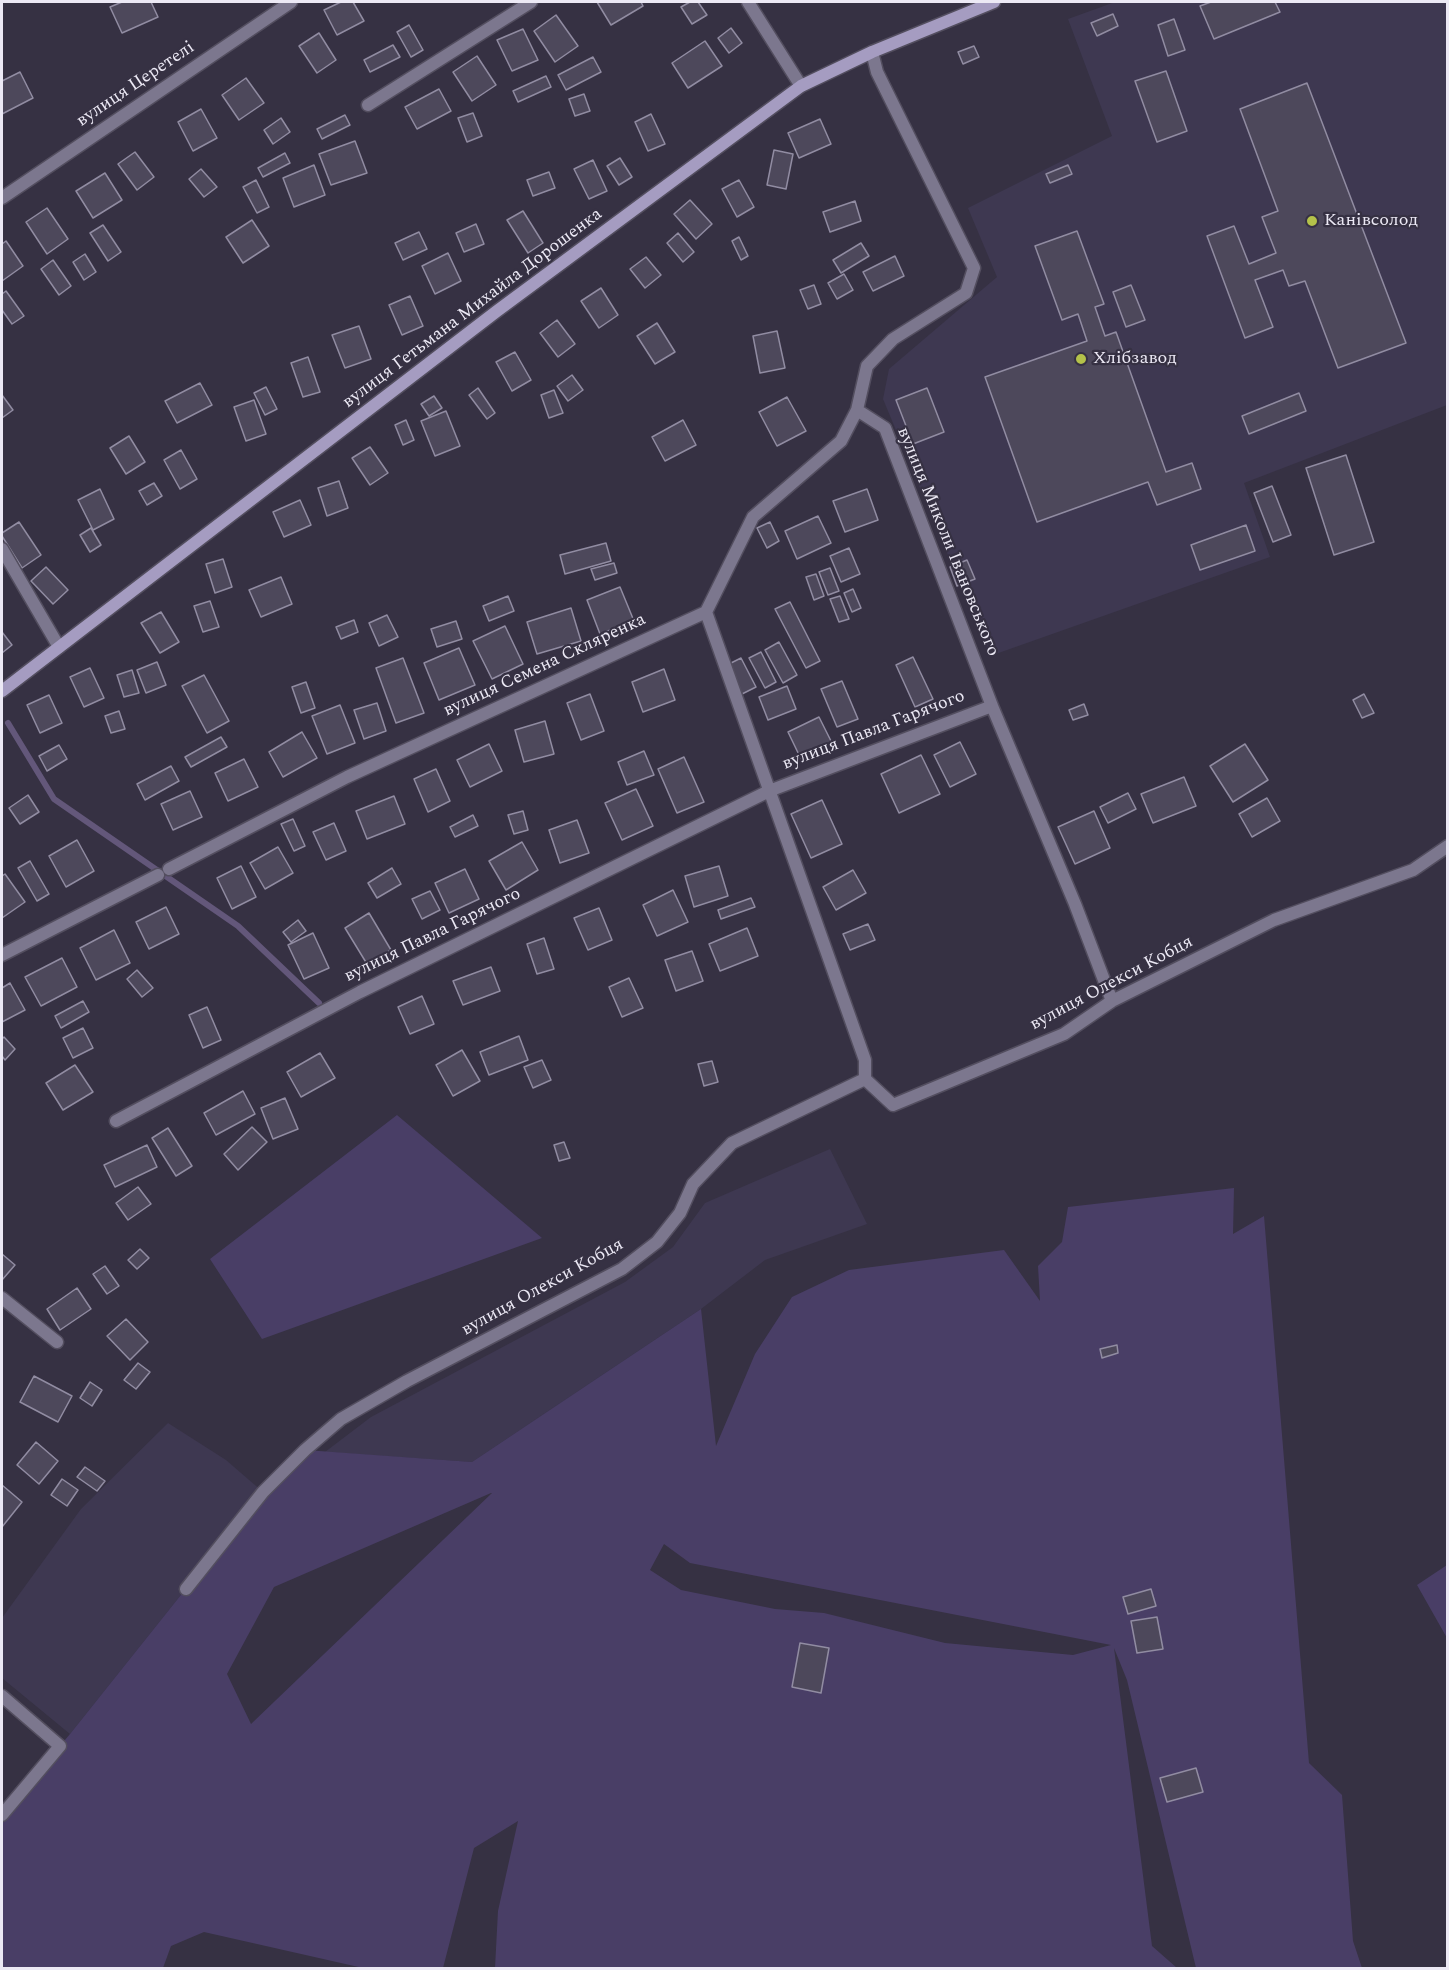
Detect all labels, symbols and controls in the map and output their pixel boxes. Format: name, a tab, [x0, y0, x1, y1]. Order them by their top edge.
street label: вулиця Церетелі	[73, 38, 199, 132]
street label: вулиця Гетьмана Михайла Дорошенка	[339, 204, 607, 414]
place label: Канівсолод	[1324, 210, 1418, 232]
marker: Канівсолод	[1305, 214, 1319, 228]
place label: Хлібзавод	[1093, 348, 1177, 370]
marker: Хлібзавод	[1074, 352, 1088, 366]
street label: вулиця Миколи Івановського	[891, 424, 1003, 660]
street label: вулиця Семена Скляренка	[440, 610, 650, 722]
street label: вулиця Павла Гарячого	[780, 686, 968, 776]
street label: вулиця Павла Гарячого	[341, 884, 525, 988]
street label: вулиця Олекси Кобця	[1027, 932, 1197, 1036]
street label: вулиця Олекси Кобця	[458, 1235, 628, 1341]

